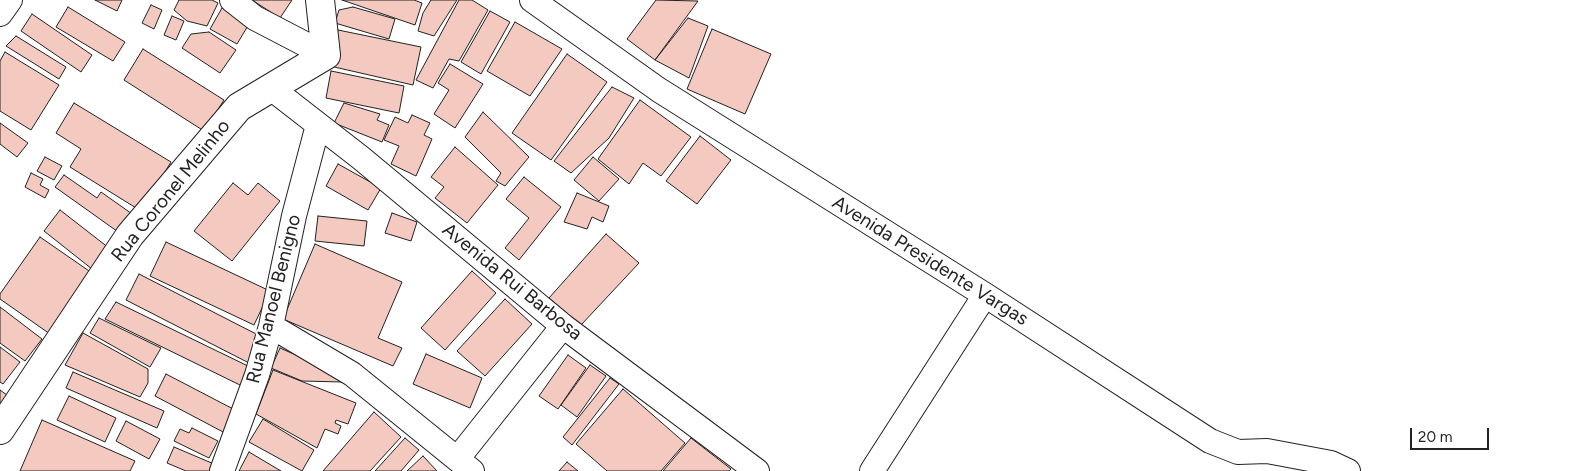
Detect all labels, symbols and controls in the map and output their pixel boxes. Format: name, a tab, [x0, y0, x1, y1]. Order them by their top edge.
street label: Rua Coronel Melinho	[107, 115, 235, 267]
street label: Avenida Presidente Vargas	[828, 191, 1032, 331]
street label: Rua Manoel Benigno	[242, 212, 306, 386]
street label: Avenida Rui Barbosa	[438, 219, 586, 345]
scale bar	[1412, 418, 1491, 450]
text: 20 m	[1418, 428, 1452, 446]

